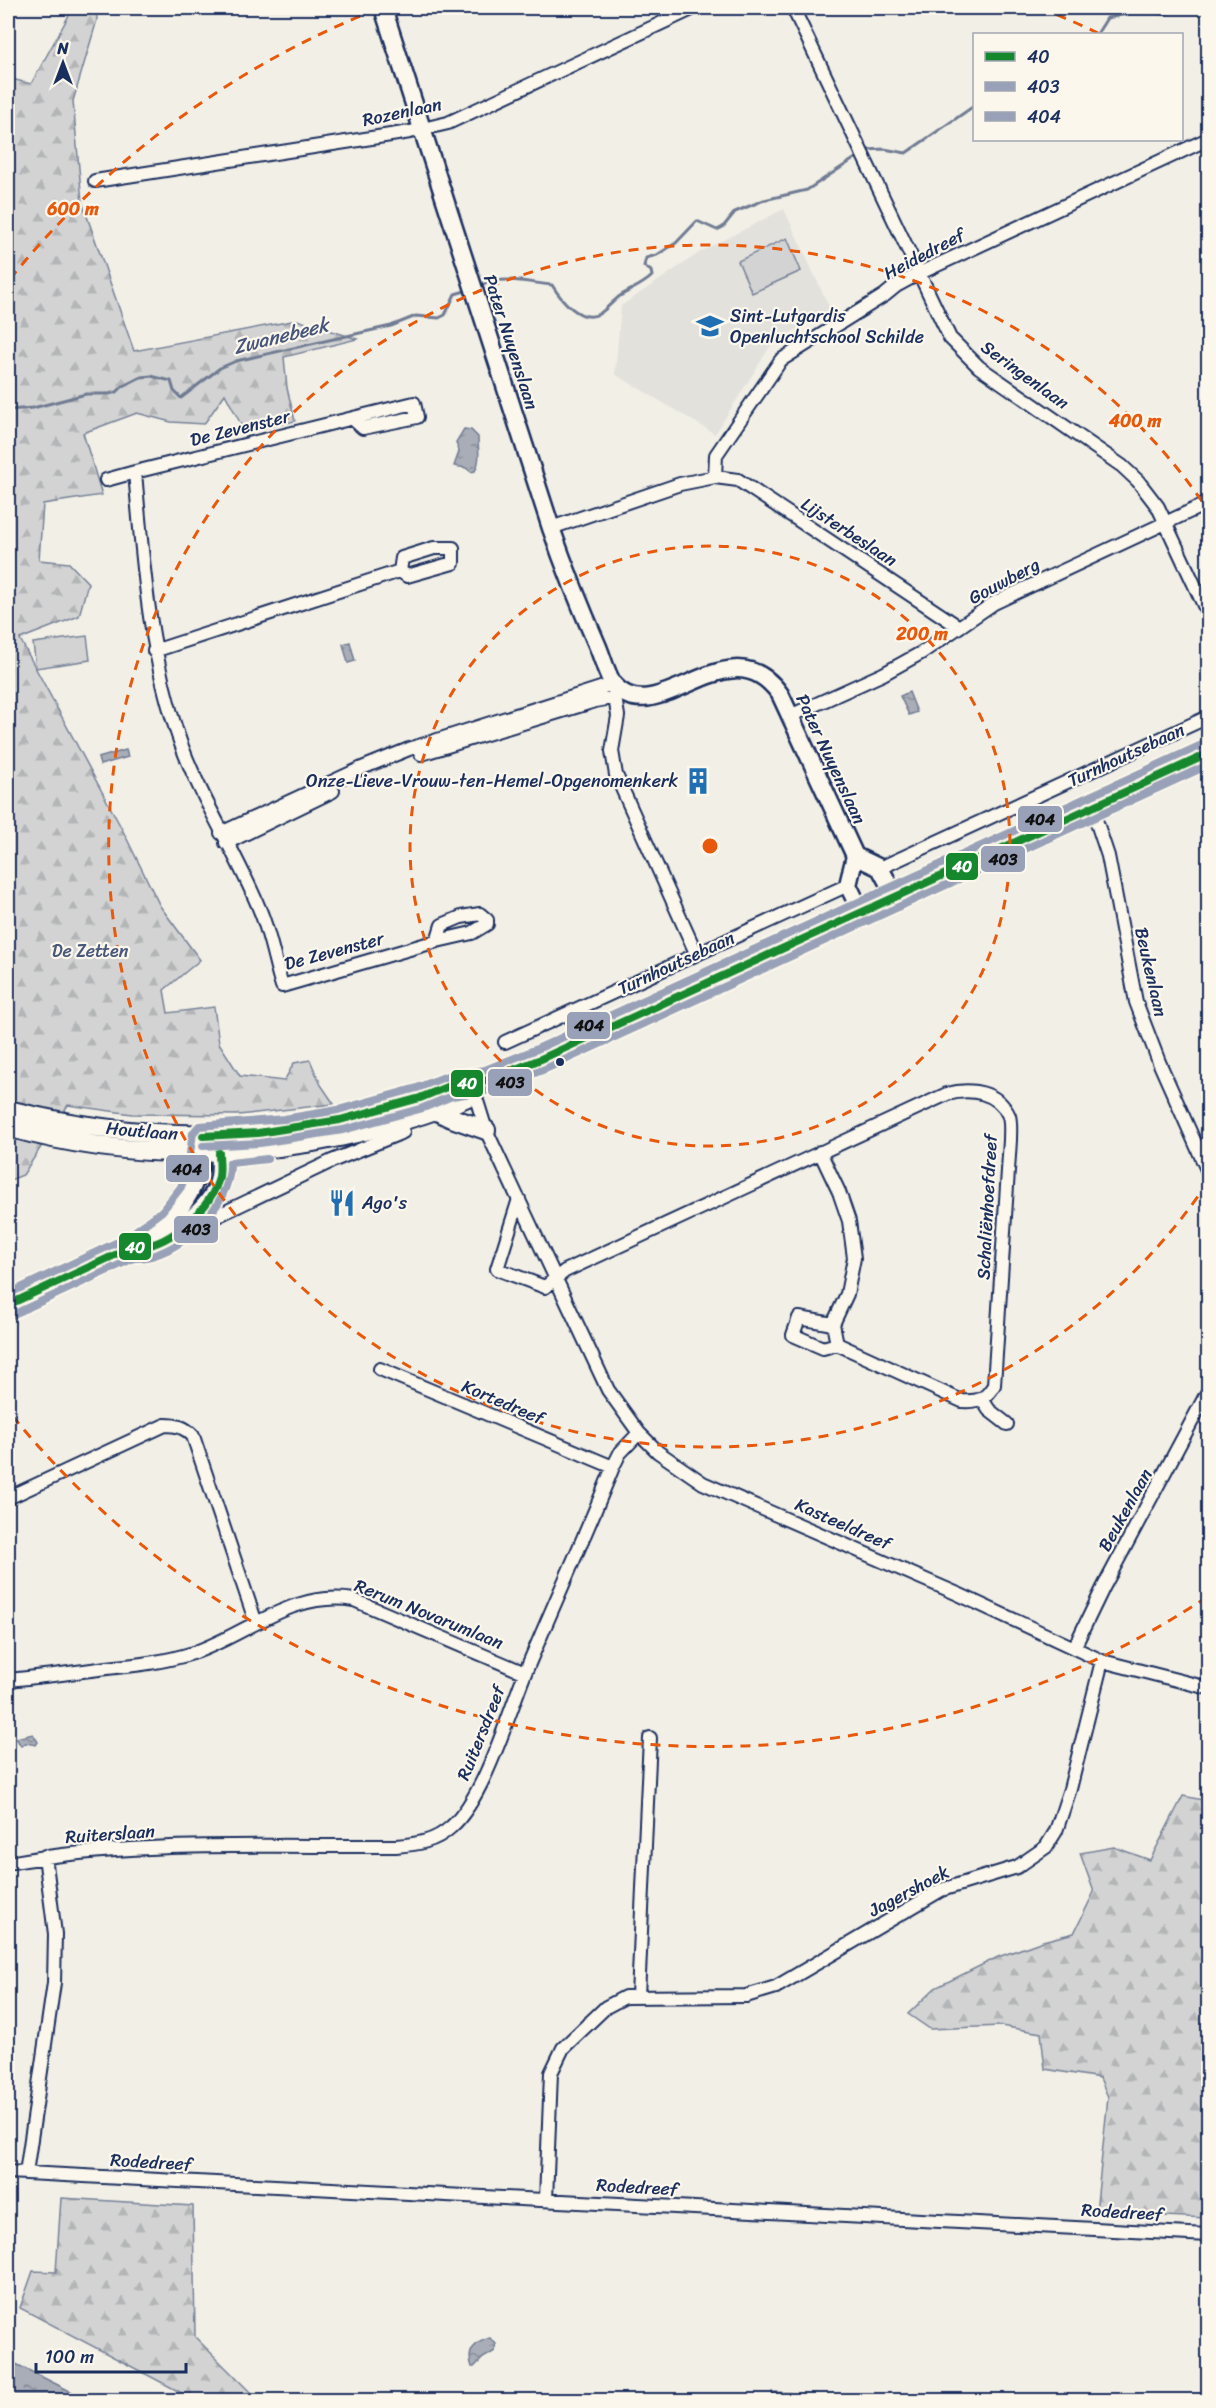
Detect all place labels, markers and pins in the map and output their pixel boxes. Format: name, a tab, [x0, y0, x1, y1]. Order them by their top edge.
place label: Sint-Lutgardis Openluchtschool Schilde	[730, 300, 924, 353]
school or university icon: Sint-Lutgardis Openluchtschool Schilde	[695, 311, 725, 341]
place label: Onze-Lieve-Vrouw-ten-Hemel-Opgenomenkerk	[306, 765, 678, 797]
building icon: Onze-Lieve-Vrouw-ten-Hemel-Opgenomenkerk	[683, 766, 713, 796]
centre of rings	[700, 836, 720, 856]
unlabelled marker	[554, 1056, 566, 1068]
place label: Ago's	[361, 1187, 408, 1219]
restaurant icon: Ago's	[327, 1188, 357, 1218]

